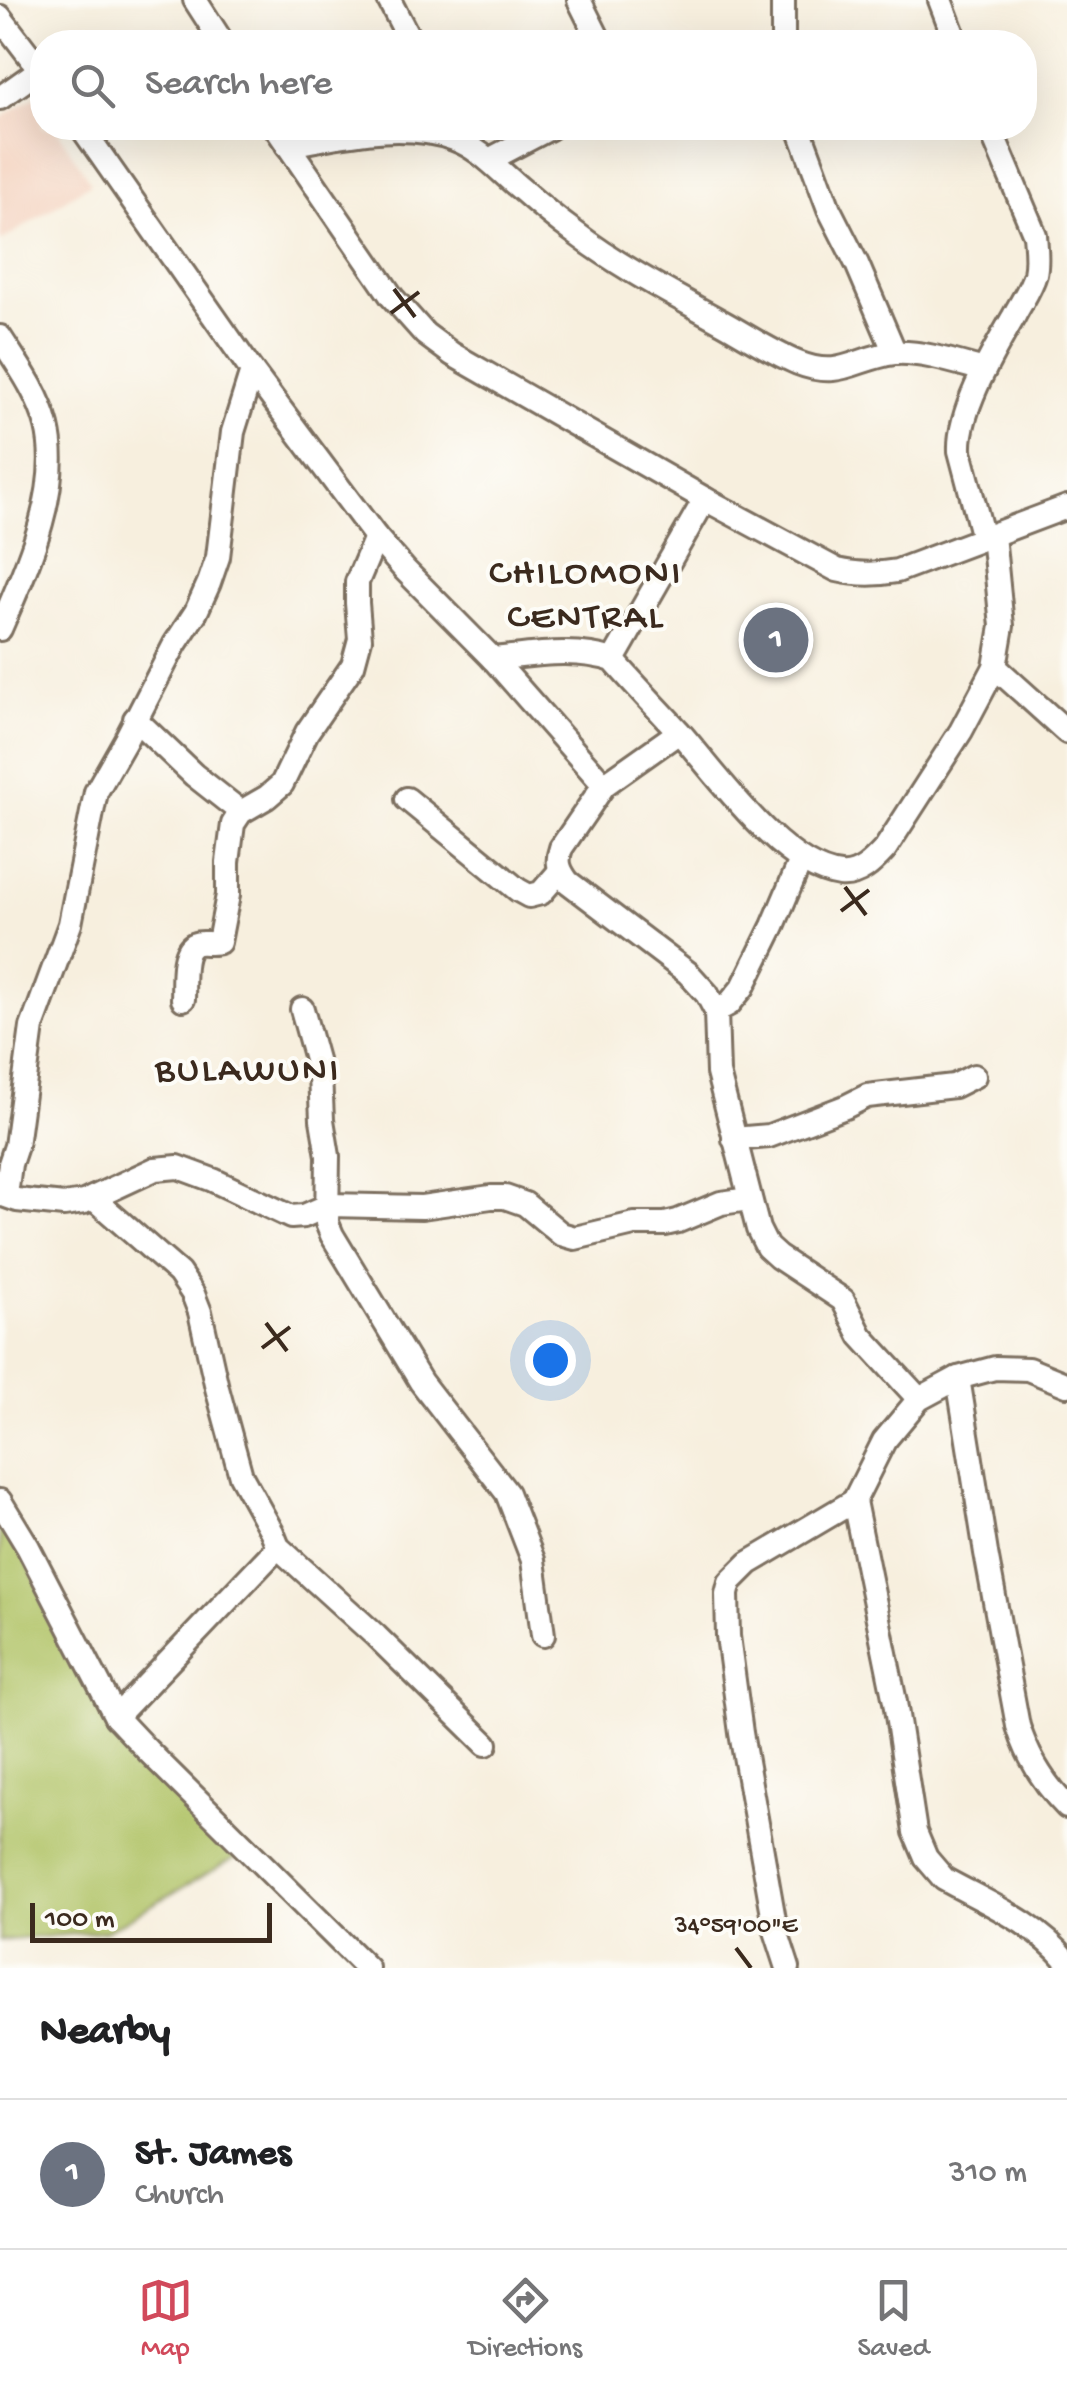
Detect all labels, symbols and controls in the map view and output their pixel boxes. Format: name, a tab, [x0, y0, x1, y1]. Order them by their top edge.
search box	[30, 30, 1037, 140]
icon: search	[65, 58, 120, 113]
text: Search here	[145, 63, 332, 107]
district label: CHILOMONI CENTRAL	[489, 553, 683, 641]
pin: 1	[744, 602, 808, 678]
district label: BULAWUNI	[154, 1050, 341, 1094]
your location	[525, 1335, 576, 1386]
scale bar	[30, 1898, 272, 1942]
text: 100 m	[45, 1904, 115, 1937]
text: 34°59'00"E	[674, 1913, 799, 1942]
text: Nearby	[40, 2009, 170, 2058]
text: St. James	[135, 2133, 291, 2177]
text: 1	[66, 2155, 79, 2193]
text: 310 m	[949, 2155, 1027, 2193]
text: Church	[135, 2177, 224, 2215]
tab: Map	[138, 2273, 193, 2366]
tab: Directions	[468, 2273, 582, 2366]
tab: Saved	[857, 2273, 929, 2366]

